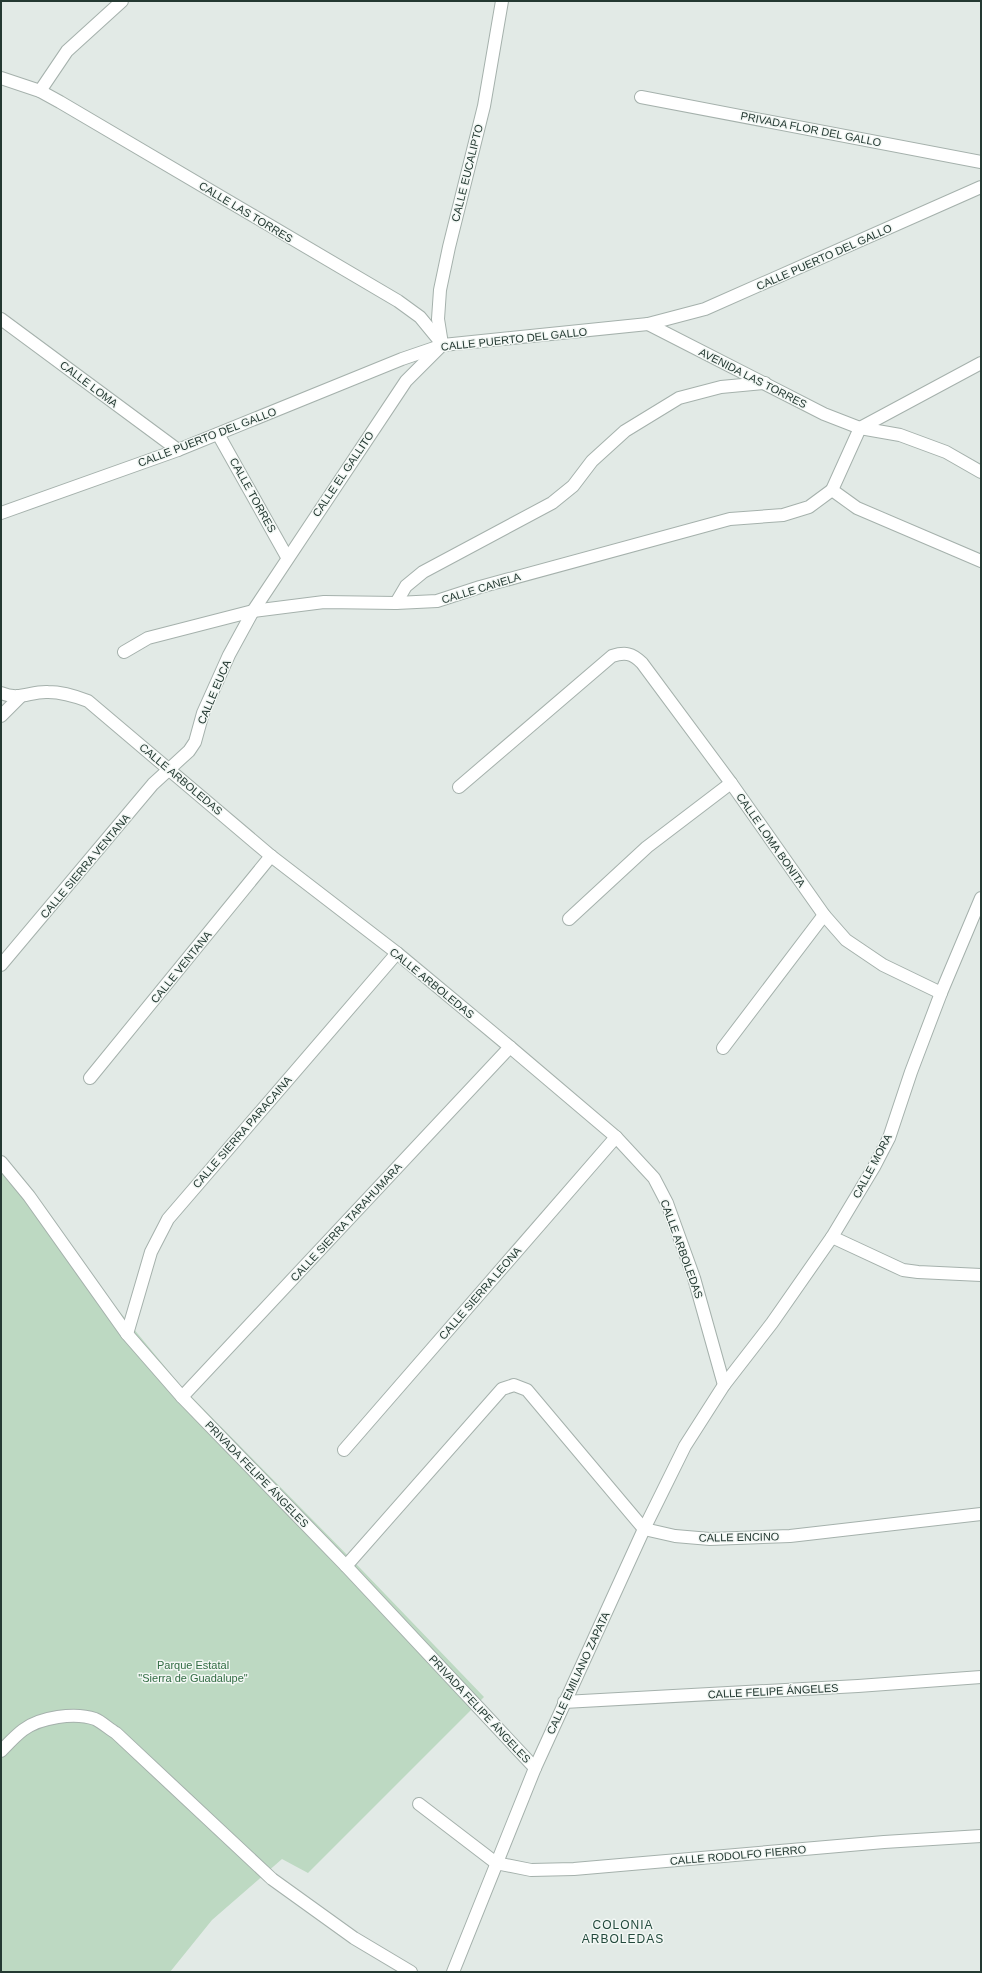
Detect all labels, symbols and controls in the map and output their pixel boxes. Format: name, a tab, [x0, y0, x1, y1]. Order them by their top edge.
street label: PRIVADA FLOR DEL GALLO	[740, 109, 883, 149]
street label: CALLE EUCALIPTO	[449, 123, 485, 223]
street label: CALLE LAS TORRES	[197, 179, 295, 245]
street label: CALLE PUERTO DEL GALLO	[754, 221, 894, 292]
street label: CALLE PUERTO DEL GALLO	[440, 325, 588, 353]
street label: AVENIDA LAS TORRES	[697, 346, 809, 410]
street label: CALLE LOMA	[58, 358, 121, 410]
street label: CALLE PUERTO DEL GALLO	[136, 405, 278, 469]
street label: CALLE EL GALLITO	[310, 429, 376, 519]
street label: CALLE TORRES	[228, 456, 278, 534]
street label: CALLE CANELA	[440, 570, 523, 606]
street label: CALLE EUCA	[195, 658, 233, 726]
street label: CALLE ARBOLEDAS	[137, 741, 225, 817]
street label: CALLE LOMA BONITA	[734, 791, 808, 890]
street label: CALLE SIERRA VENTANA	[38, 811, 133, 921]
street label: CALLE VENTANA	[148, 928, 214, 1005]
street label: CALLE ARBOLEDAS	[388, 945, 476, 1021]
street label: CALLE SIERRA PARACAINA	[190, 1073, 294, 1190]
street label: CALLE MORA	[850, 1131, 894, 1200]
street label: CALLE SIERRA TARAHUMARA	[288, 1160, 404, 1284]
street label: CALLE ARBOLEDAS	[658, 1198, 706, 1300]
street label: CALLE SIERRA LEONA	[437, 1244, 524, 1342]
street label: PRIVADA FELIPE ÁNGELES	[203, 1418, 311, 1530]
street label: CALLE ENCINO	[699, 1530, 780, 1544]
street label: CALLE EMILIANO ZAPATA	[544, 1609, 612, 1736]
street label: PRIVADA FELIPE ÁNGELES	[427, 1653, 533, 1765]
park label: Parque Estatal "Sierra de Guadalupe"	[138, 1659, 248, 1684]
street label: CALLE FELIPE ÁNGELES	[707, 1682, 839, 1700]
street label: CALLE RODOLFO FIERRO	[669, 1843, 807, 1867]
district label: COLONIA ARBOLEDAS	[582, 1918, 664, 1946]

